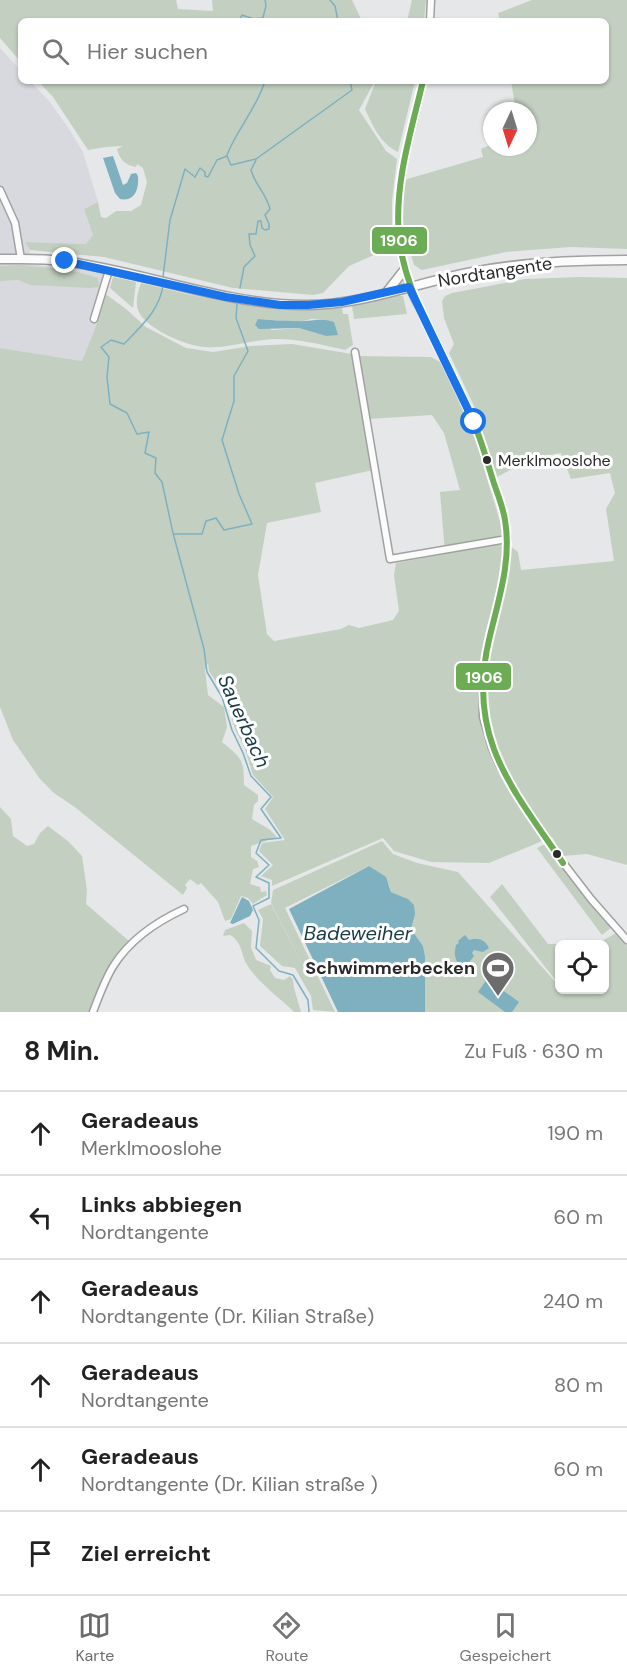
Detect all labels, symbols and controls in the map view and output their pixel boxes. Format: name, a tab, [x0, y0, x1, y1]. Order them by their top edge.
search box	[18, 18, 609, 84]
icon: search	[39, 35, 72, 68]
text: Hier suchen	[87, 37, 208, 66]
north arrow	[483, 102, 537, 156]
line badge: 1906	[371, 226, 428, 255]
text: 1906	[380, 230, 418, 251]
route end	[51, 247, 77, 273]
street label: Nordtangente	[436, 251, 554, 293]
route start	[460, 408, 486, 434]
place label: Merklmooslohe	[498, 450, 611, 471]
marker: Merklmooslohe	[481, 454, 493, 466]
line badge: 1906	[455, 662, 512, 691]
text: 1906	[465, 667, 503, 688]
water label: Sauerbach	[212, 670, 276, 772]
unlabelled marker	[551, 848, 563, 860]
water label: Badeweiher	[304, 920, 413, 946]
map controls	[555, 940, 609, 994]
button: locate	[555, 940, 609, 994]
sports icon: Schwimmerbecken	[480, 950, 516, 997]
place label: Schwimmerbecken	[305, 956, 475, 980]
text: 8 Min.	[24, 1034, 99, 1068]
text: Zu Fuß · 630 m	[464, 1038, 603, 1064]
text: Geradeaus	[81, 1106, 199, 1135]
icon: ahead	[24, 1117, 57, 1150]
text: 190 m	[547, 1120, 603, 1146]
text: Merklmooslohe	[81, 1135, 222, 1161]
text: Links abbiegen	[81, 1190, 242, 1219]
icon: left	[24, 1201, 57, 1234]
text: 60 m	[554, 1204, 603, 1230]
text: Nordtangente	[81, 1219, 209, 1245]
text: Geradeaus	[81, 1274, 199, 1303]
icon: ahead	[24, 1285, 57, 1318]
text: 240 m	[543, 1288, 603, 1314]
text: Nordtangente (Dr. Kilian Straße)	[81, 1303, 374, 1329]
text: Geradeaus	[81, 1358, 199, 1387]
icon: ahead	[24, 1369, 57, 1402]
text: 80 m	[554, 1372, 603, 1398]
text: Nordtangente	[81, 1387, 209, 1413]
text: Geradeaus	[81, 1442, 199, 1471]
icon: ahead	[24, 1453, 57, 1486]
text: 60 m	[554, 1456, 603, 1482]
text: Nordtangente (Dr. Kilian straße )	[81, 1471, 378, 1497]
icon: arrive	[24, 1537, 57, 1570]
text: Ziel erreicht	[81, 1539, 211, 1568]
tab: Karte	[76, 1609, 114, 1666]
tab: Route	[266, 1609, 308, 1666]
tab: Gespeichert	[460, 1609, 551, 1666]

